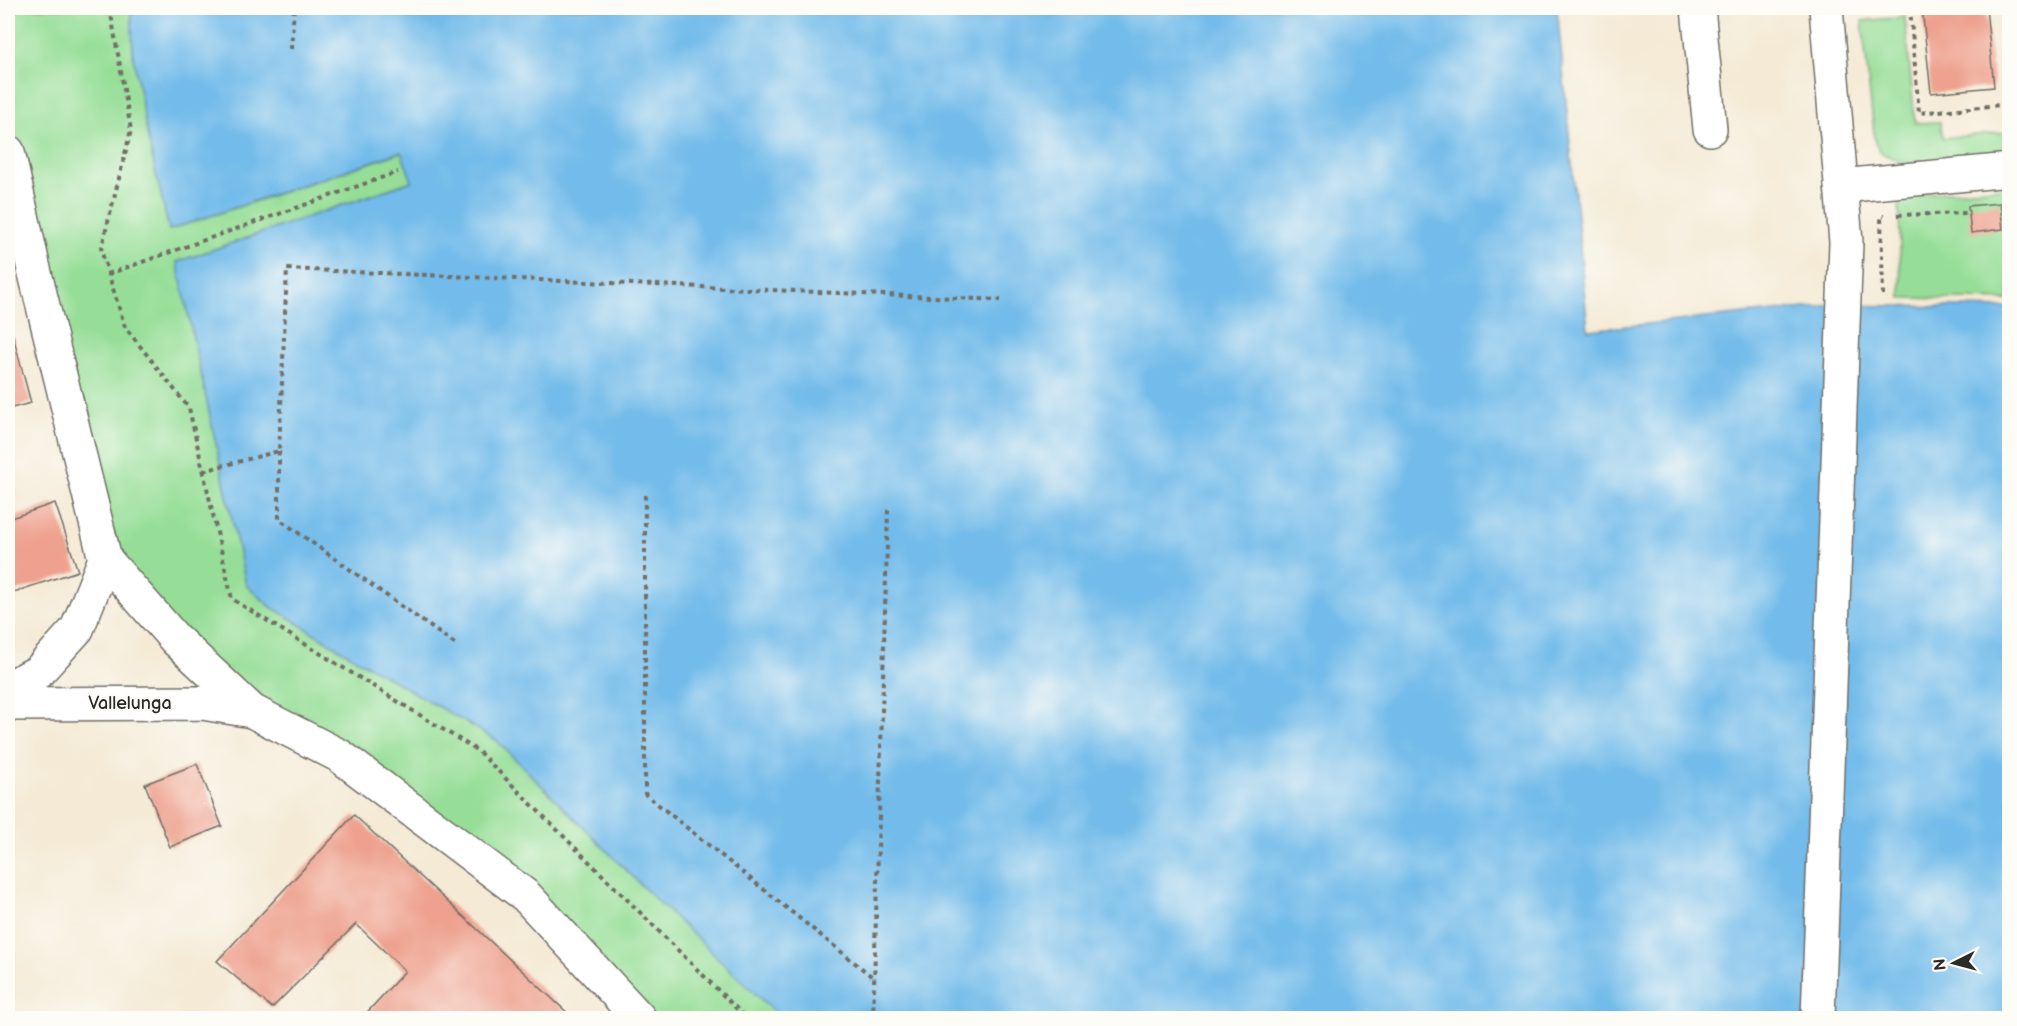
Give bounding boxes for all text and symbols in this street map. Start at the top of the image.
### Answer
street label: Vallelunga [88,693,172,714]
north arrow [1924,933,1984,993]
text: N [1930,957,1951,971]

